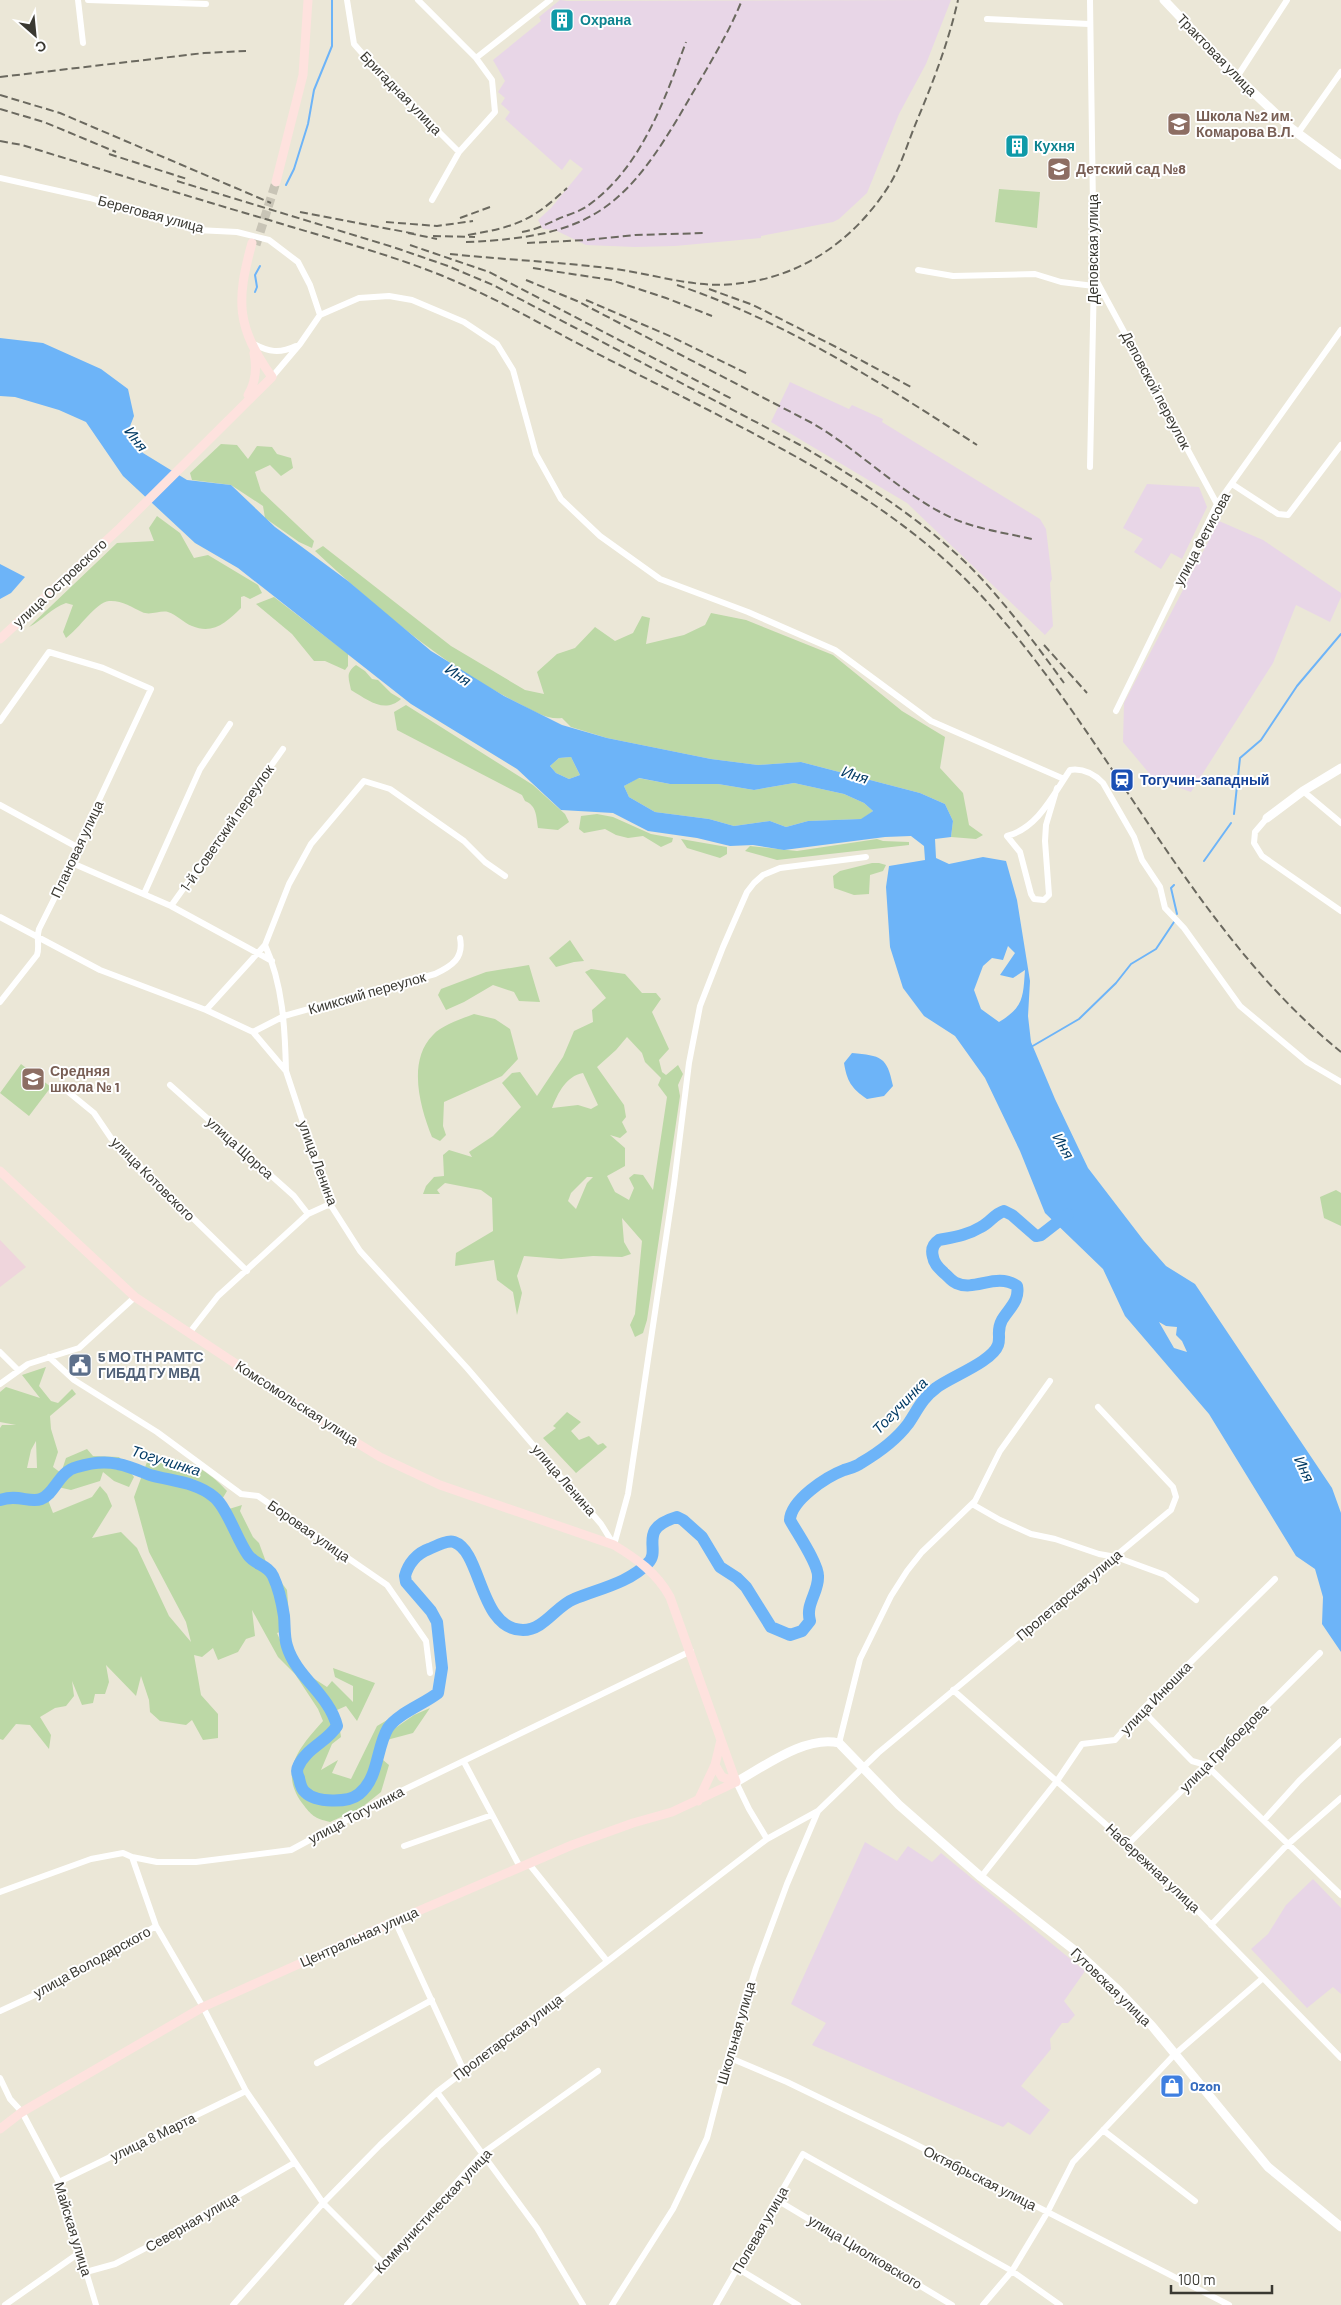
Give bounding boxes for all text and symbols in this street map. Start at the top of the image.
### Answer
building icon: Охрана [549,7,575,33]
north arrow [10,10,60,60]
street label: Трактовая улица [1174,10,1261,99]
place label: Охрана [580,11,631,28]
text: С [33,37,49,57]
street label: Бригадная улица [357,47,446,138]
place label: Школа №2 им. Комарова В.Л. [1196,107,1294,140]
school or university icon: Школа №2 им. Комарова В.Л. [1166,111,1192,137]
building icon: Кухня [1004,133,1030,159]
place label: Кухня [1034,137,1075,154]
school or university icon: Детский сад №8 [1046,156,1072,182]
place label: Детский сад №8 [1076,160,1186,177]
street label: Береговая улица [96,191,206,236]
street label: Деповская улица [1084,194,1101,304]
street label: Деповской переулок [1118,328,1195,452]
water label: Иня [121,422,152,455]
street label: улица Фетисова [1170,489,1233,588]
street label: улица Островского [9,535,110,630]
water label: Иня [442,659,475,689]
street label: 1-й Советский переулок [176,760,277,894]
water label: Иня [840,761,871,787]
station icon: Тогучин-западный [1109,767,1135,793]
place label: Тогучин-западный [1140,771,1269,788]
street label: Плановая улица [47,797,107,900]
street label: Киикский переулок [306,967,428,1017]
place label: Средняя школа № 1 [50,1062,120,1095]
school or university icon: Средняя школа № 1 [20,1066,46,1092]
street label: улица Щорса [203,1113,278,1182]
street label: улица Ленина [295,1118,342,1208]
water label: Иня [1049,1129,1078,1162]
street label: улица Котовского [108,1133,199,1224]
place label: 5 МО ТН РАМТС ГИБДД ГУ МВД [98,1348,204,1381]
public building icon: 5 МО ТН РАМТС ГИБДД ГУ МВД [67,1352,93,1378]
street label: Комсомольская улица [233,1356,362,1449]
water label: Тогучинка [868,1373,931,1437]
street label: улица Ленина [529,1440,600,1519]
water label: Тогучинка [129,1441,203,1479]
water label: Иня [1291,1453,1319,1485]
street label: Боровая улица [265,1496,354,1565]
street label: Пролетарская улица [1012,1545,1125,1644]
street label: улица Инюшка [1117,1657,1195,1738]
street label: улица Грибоедова [1176,1700,1272,1795]
street label: улица Тогучинка [305,1782,407,1847]
street label: Набережная улица [1103,1820,1204,1916]
street label: Центральная улица [297,1903,421,1970]
street label: улица Володарского [30,1922,153,2001]
street label: Гутовская улица [1068,1944,1155,2029]
street label: Школьная улица [713,1979,758,2086]
street label: Пролетарская улица [450,1990,566,2083]
shop icon: Ozon [1159,2073,1185,2099]
place label: Ozon [1190,2077,1221,2094]
street label: улица 8 Марта [107,2109,198,2164]
street label: Октябрьская улица [921,2142,1040,2213]
street label: Коммунистическая улица [370,2145,495,2277]
street label: Майская улица [51,2180,96,2278]
street label: Полевая улица [728,2183,791,2276]
street label: Северная улица [142,2188,242,2255]
street label: улица Циолковского [805,2211,926,2292]
scale bar [1171,2262,1272,2294]
text: 100 m [1178,2270,1216,2288]

